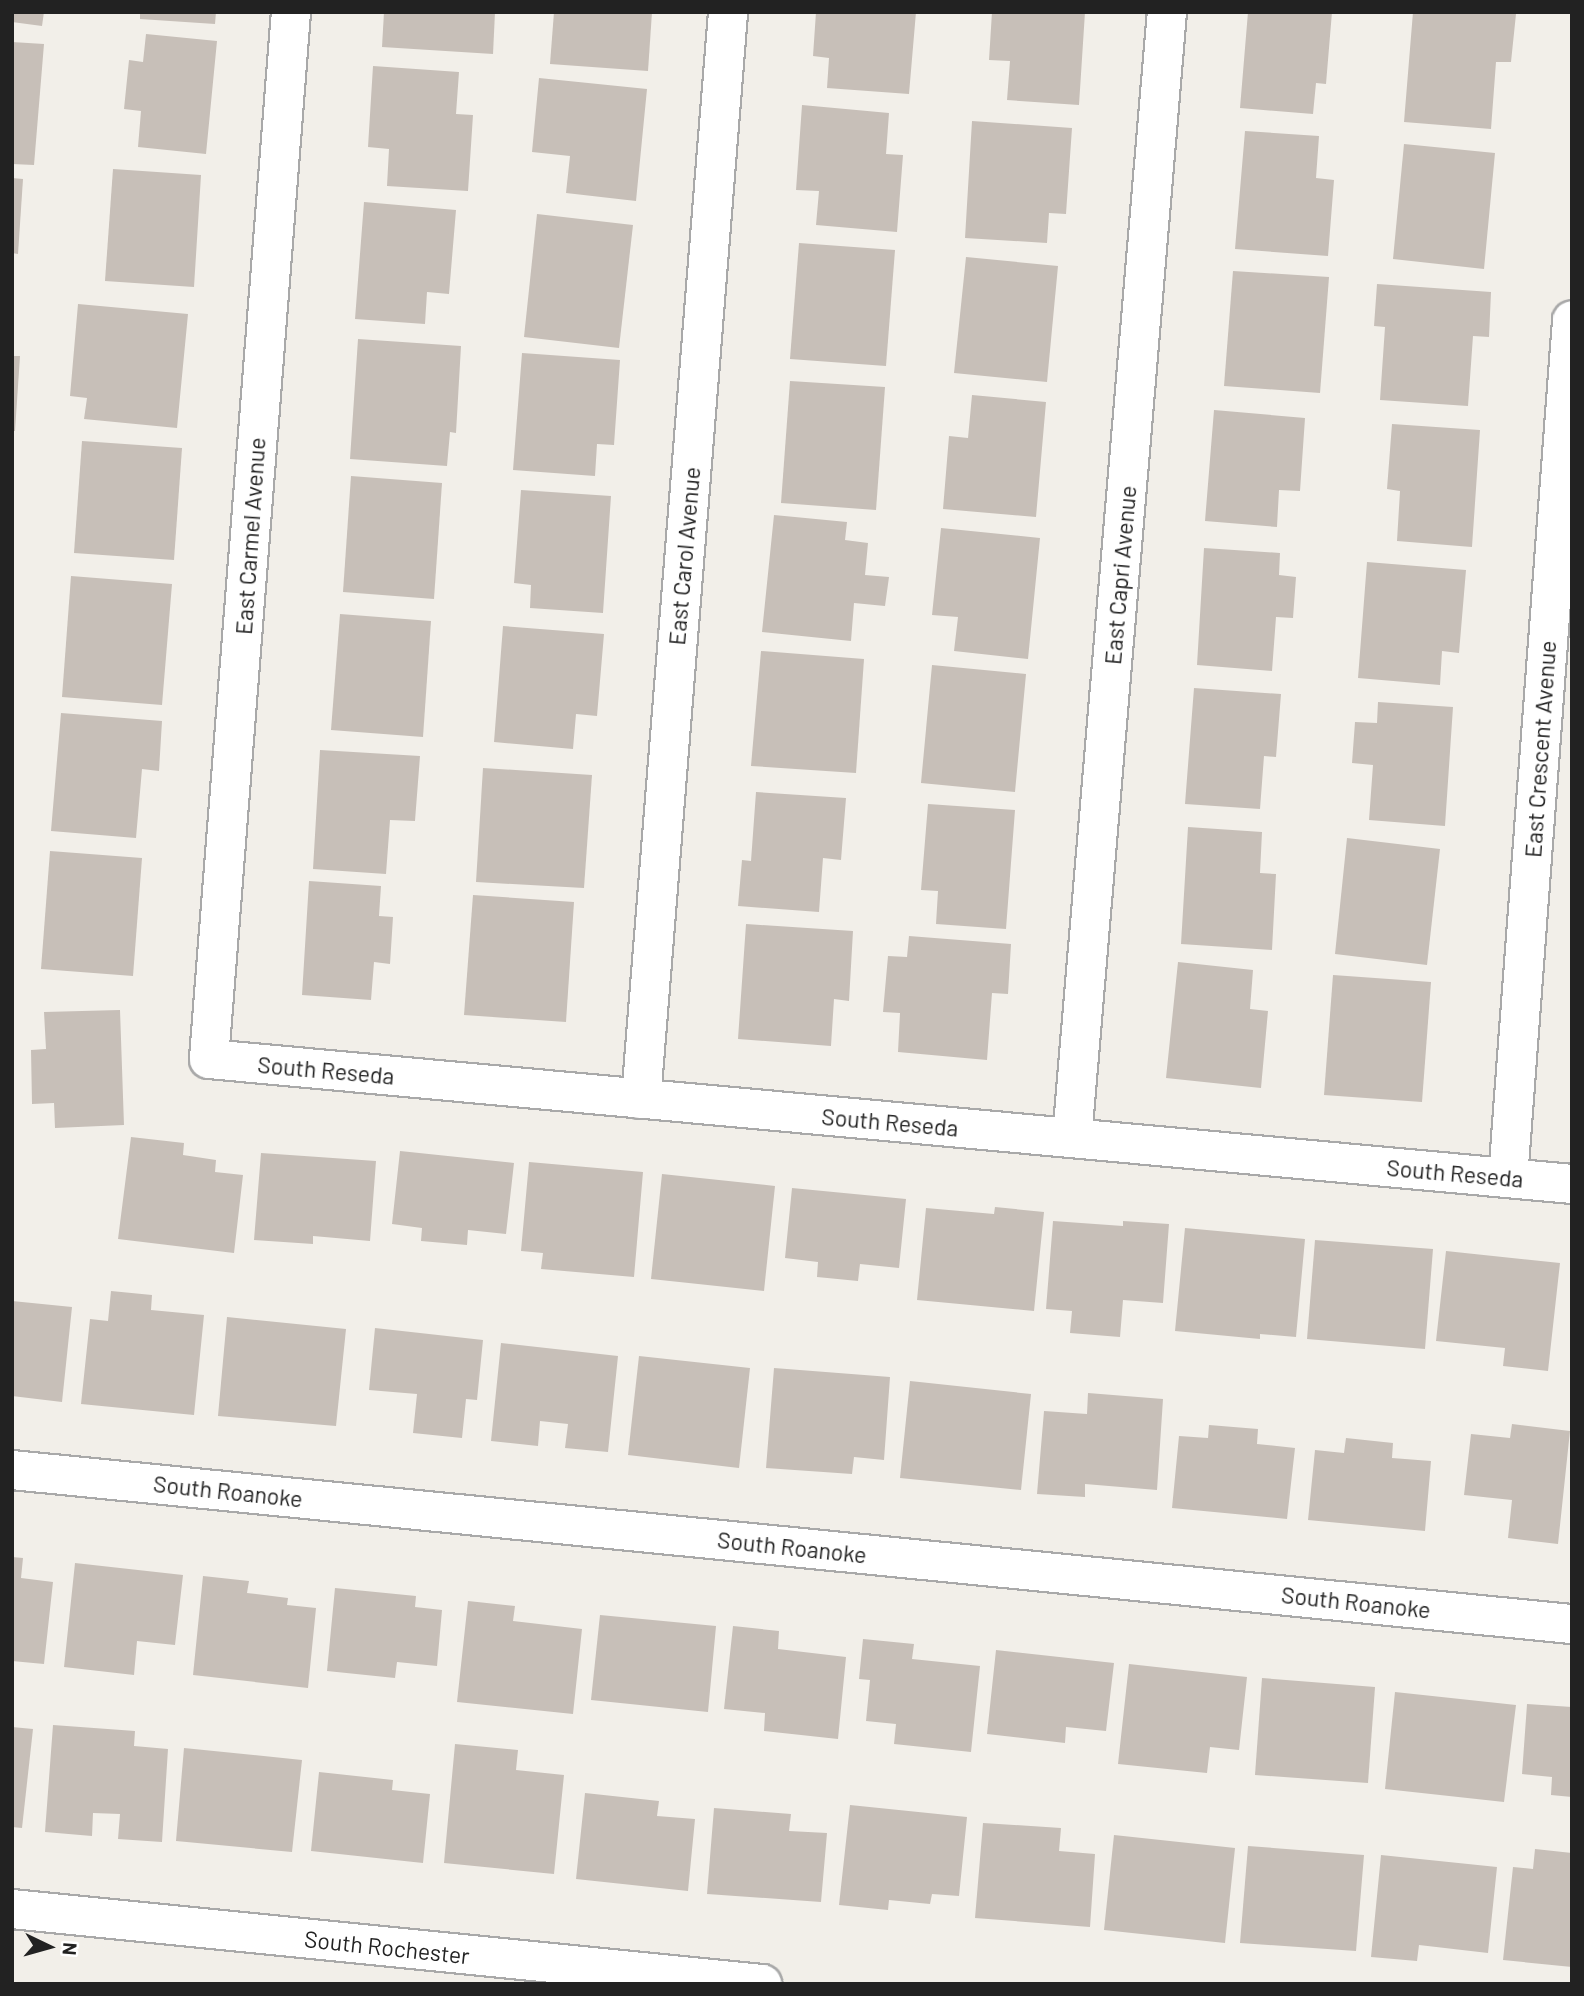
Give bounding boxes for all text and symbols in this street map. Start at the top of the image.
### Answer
street label: East Carmel Avenue [229,436,271,636]
street label: East Carol Avenue [662,466,706,646]
street label: East Capri Avenue [1098,484,1142,666]
street label: East Crescent Avenue [1519,639,1561,859]
street label: South Reseda [256,1050,396,1090]
street label: South Reseda [820,1102,960,1142]
street label: South Reseda [1385,1153,1525,1193]
street label: South Roanoke [152,1469,304,1513]
street label: South Roanoke [716,1525,868,1569]
street label: South Roanoke [1280,1580,1432,1624]
north arrow [14,1912,84,1982]
street label: South Rochester [303,1925,471,1969]
text: N [58,1942,82,1956]

